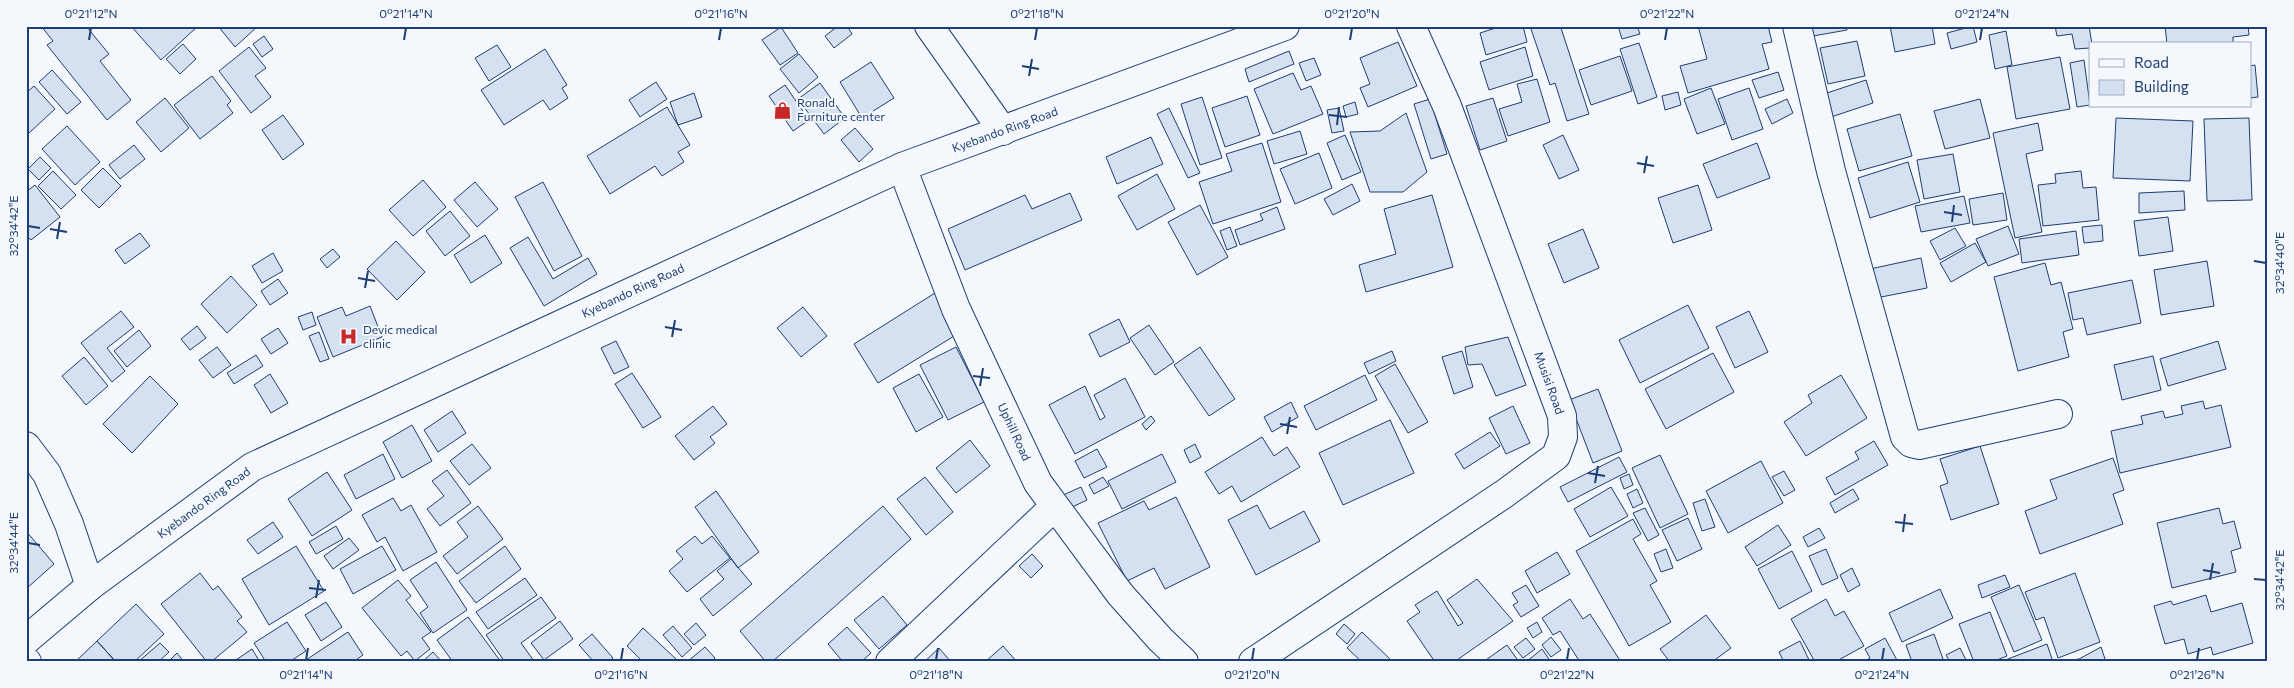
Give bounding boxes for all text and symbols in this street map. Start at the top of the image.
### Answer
text: 0°21'12"N [65,6,117,20]
text: 0°21'14"N [379,6,433,20]
text: 0°21'16"N [694,6,748,20]
text: 0°21'18"N [1010,6,1064,20]
text: 0°21'20"N [1324,6,1380,20]
text: 0°21'22"N [1640,6,1694,20]
text: 0°21'24"N [1955,6,2009,20]
legend [2089,42,2252,108]
text: Road [2134,53,2169,71]
text: Building [2134,77,2189,95]
place label: Ronald Furniture center [797,95,885,123]
shop icon: Ronald Furniture center [773,100,793,120]
street label: Kyebando Ring Road [950,103,1059,155]
text: 32°34'42"E [6,196,20,256]
text: 32°34'40"E [2272,232,2286,294]
street label: Kyebando Ring Road [579,260,686,320]
place label: Devic medical clinic [363,322,438,350]
hospital icon: Devic medical clinic [339,327,359,347]
street label: Musisi Road [1532,349,1568,416]
street label: Uphill Road [995,400,1034,463]
street label: Kyebando Ring Road [154,464,253,541]
text: 32°34'44"E [6,512,20,574]
text: 32°34'42"E [2272,550,2286,610]
text: 0°21'14"N [279,667,333,681]
text: 0°21'16"N [594,667,648,681]
text: 0°21'18"N [909,667,963,681]
text: 0°21'20"N [1224,667,1280,681]
text: 0°21'22"N [1540,667,1594,681]
text: 0°21'24"N [1855,667,1909,681]
text: 0°21'26"N [2169,667,2225,681]

